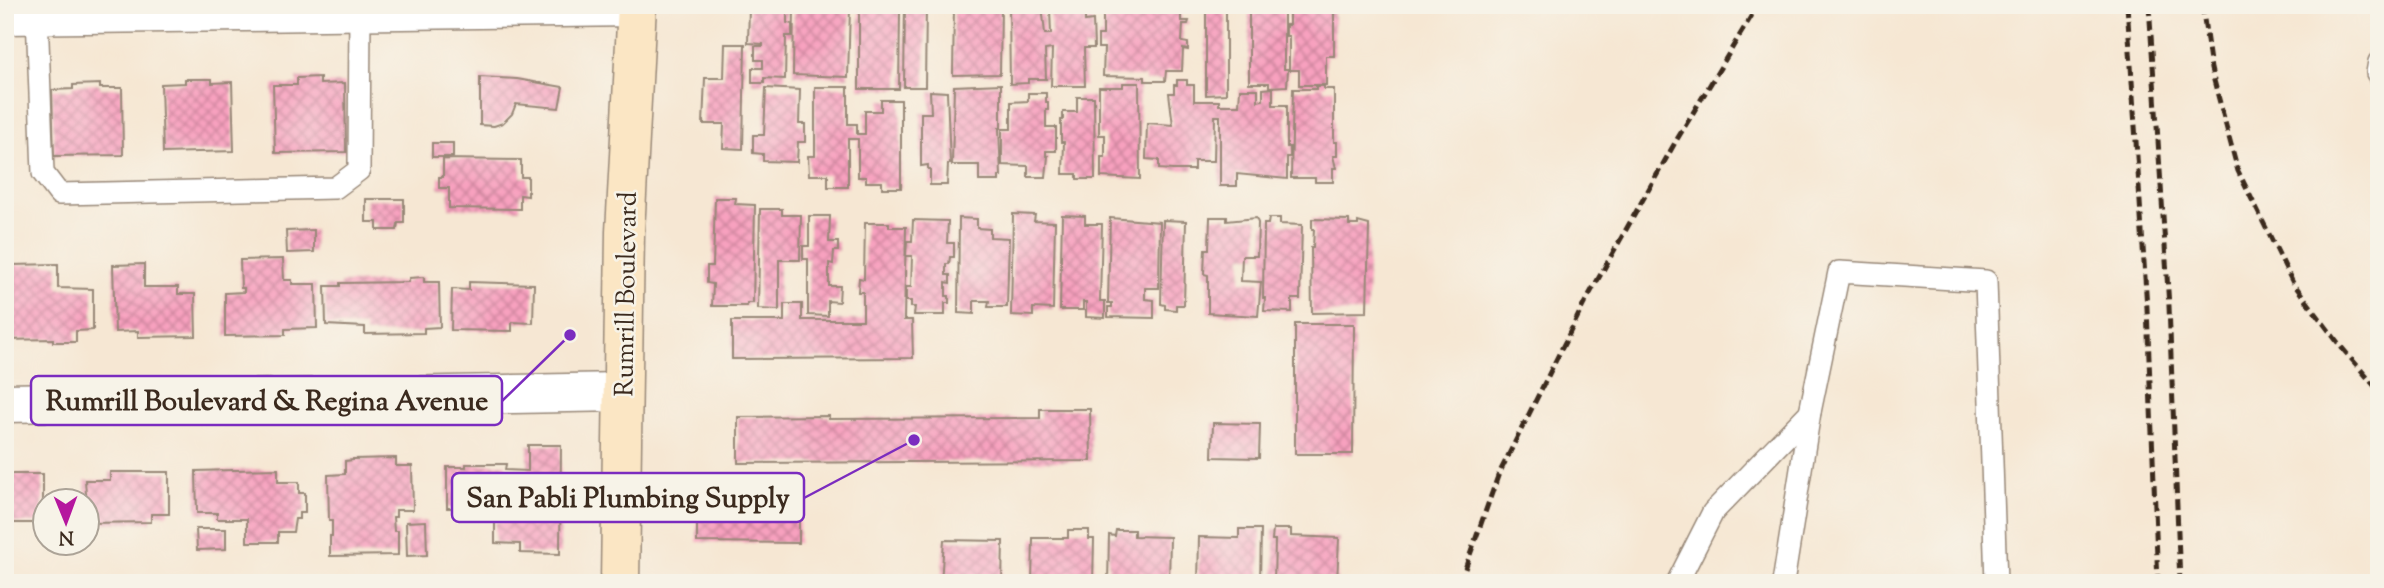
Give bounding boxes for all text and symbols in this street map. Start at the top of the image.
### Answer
street label: Rumrill Boulevard [607,191,648,397]
callout: Rumrill Boulevard & Regina Avenue [31,376,502,425]
text: Rumrill Boulevard & Regina Avenue [46,383,488,423]
callout: San Pabli Plumbing Supply [452,473,804,522]
text: San Pabli Plumbing Supply [466,480,790,520]
north arrow [32,486,102,556]
text: N [58,523,74,550]

